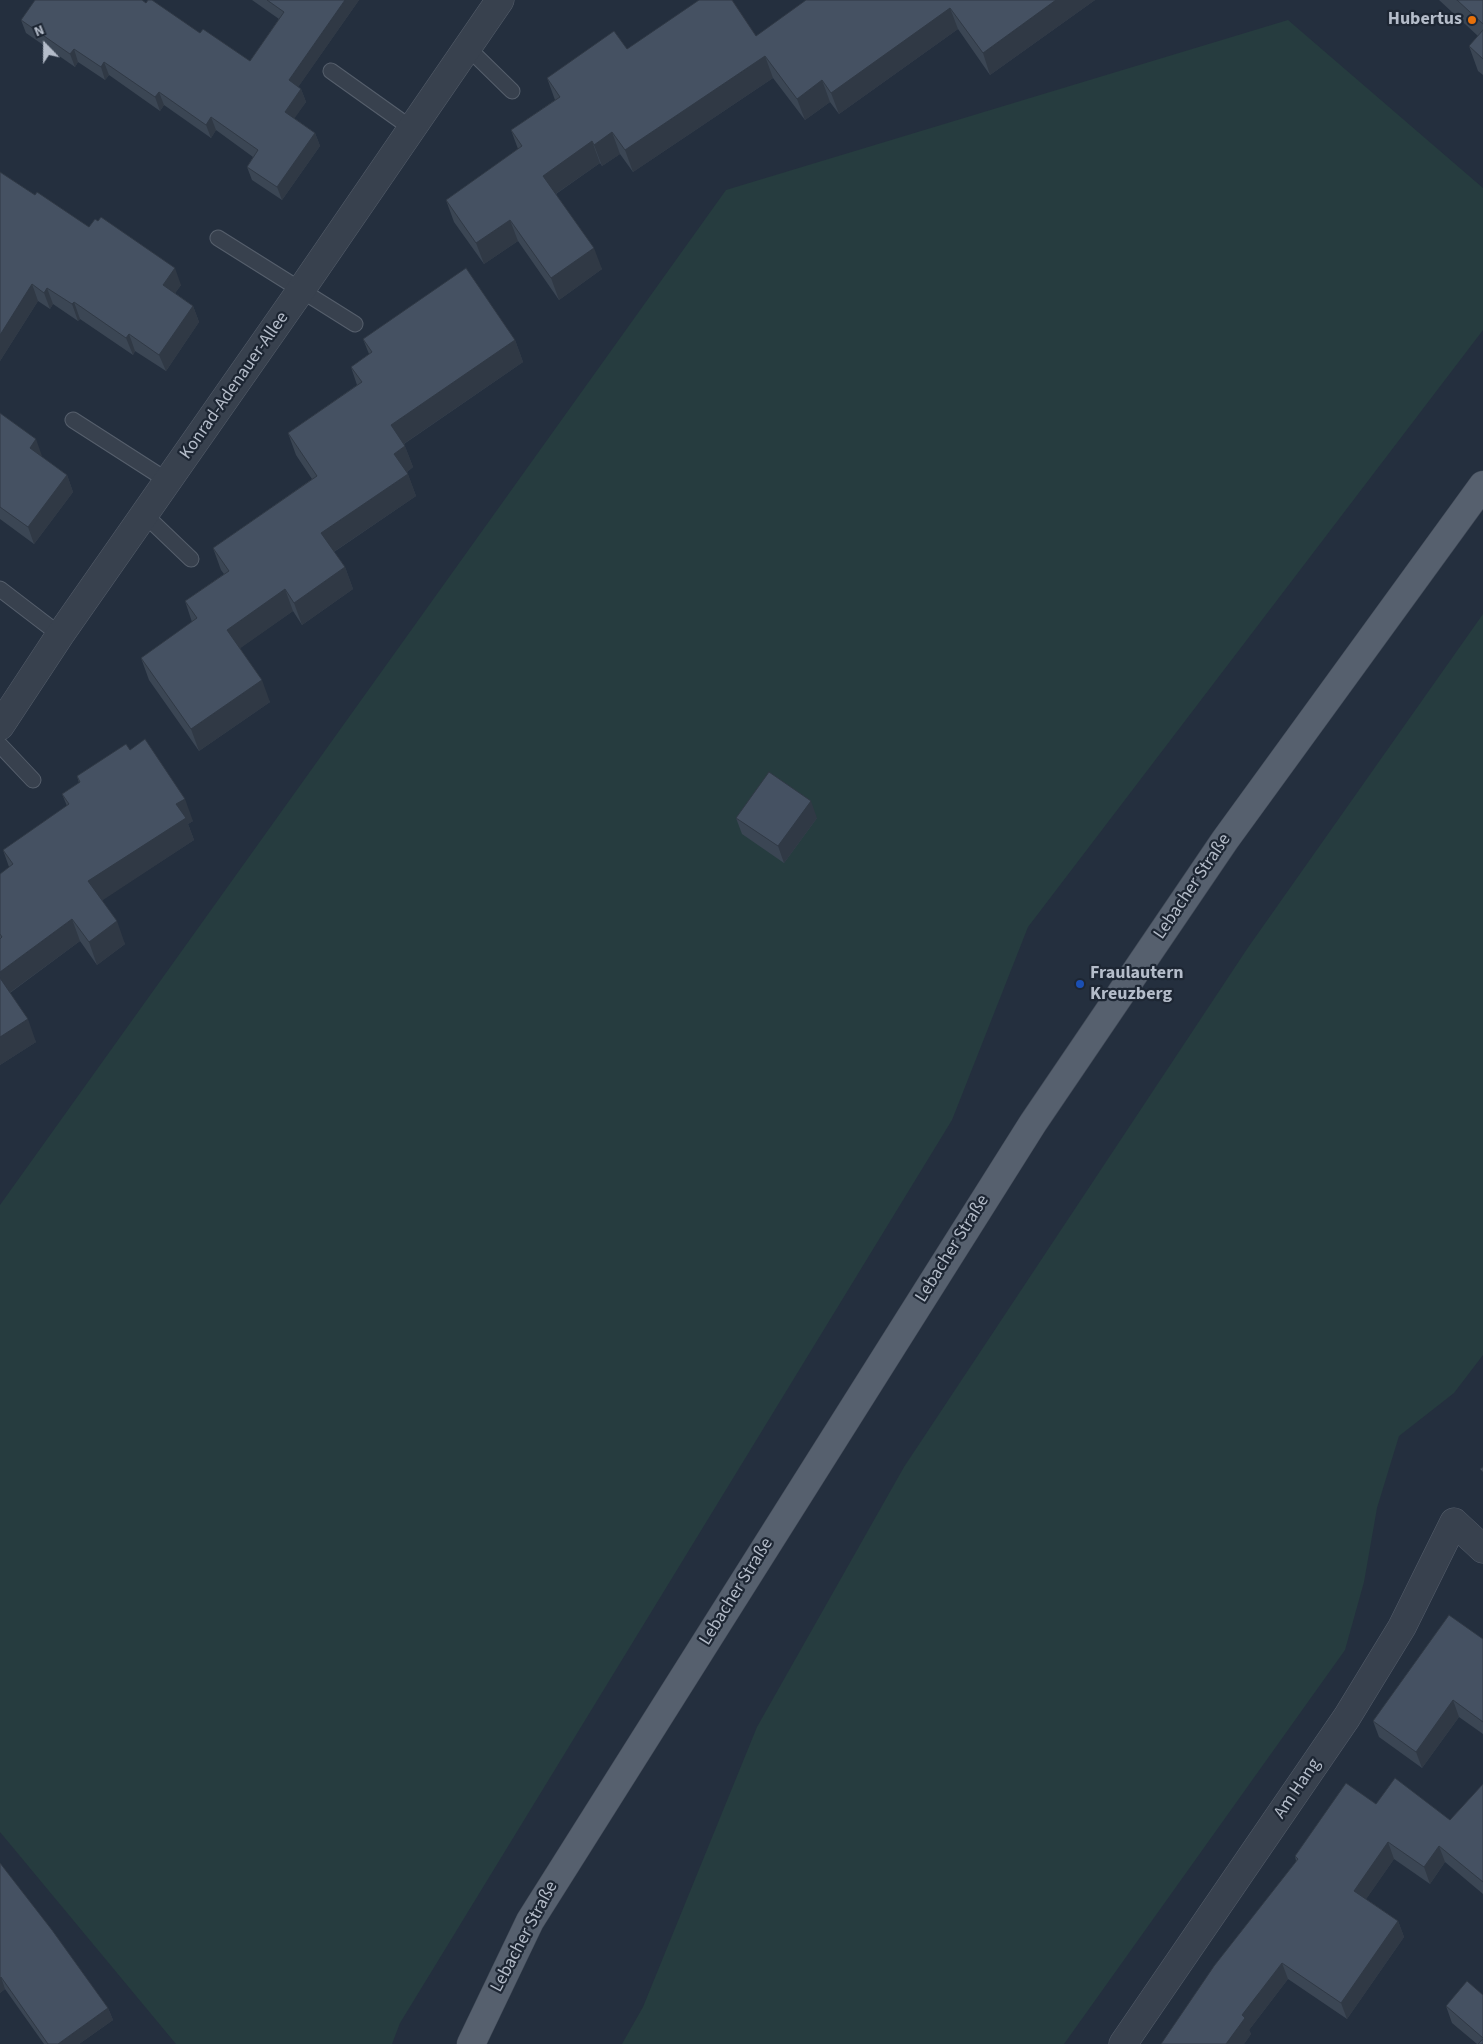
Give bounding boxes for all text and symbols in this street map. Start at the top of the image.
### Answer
place label: Hubertus [1388,9,1462,31]
marker: Hubertus [1466,14,1478,26]
north arrow [20,20,70,70]
text: N [31,20,47,42]
street label: Konrad-Adenauer-Allee [176,308,294,464]
street label: Lebacher Straße [1150,830,1236,944]
place label: Fraulautern Kreuzberg [1090,963,1184,1006]
marker: Fraulautern Kreuzberg [1074,978,1086,990]
street label: Lebacher Straße [911,1191,995,1307]
street label: Lebacher Straße [695,1534,779,1650]
street label: Am Hang [1270,1755,1326,1823]
street label: Lebacher Straße [487,1878,563,1996]

